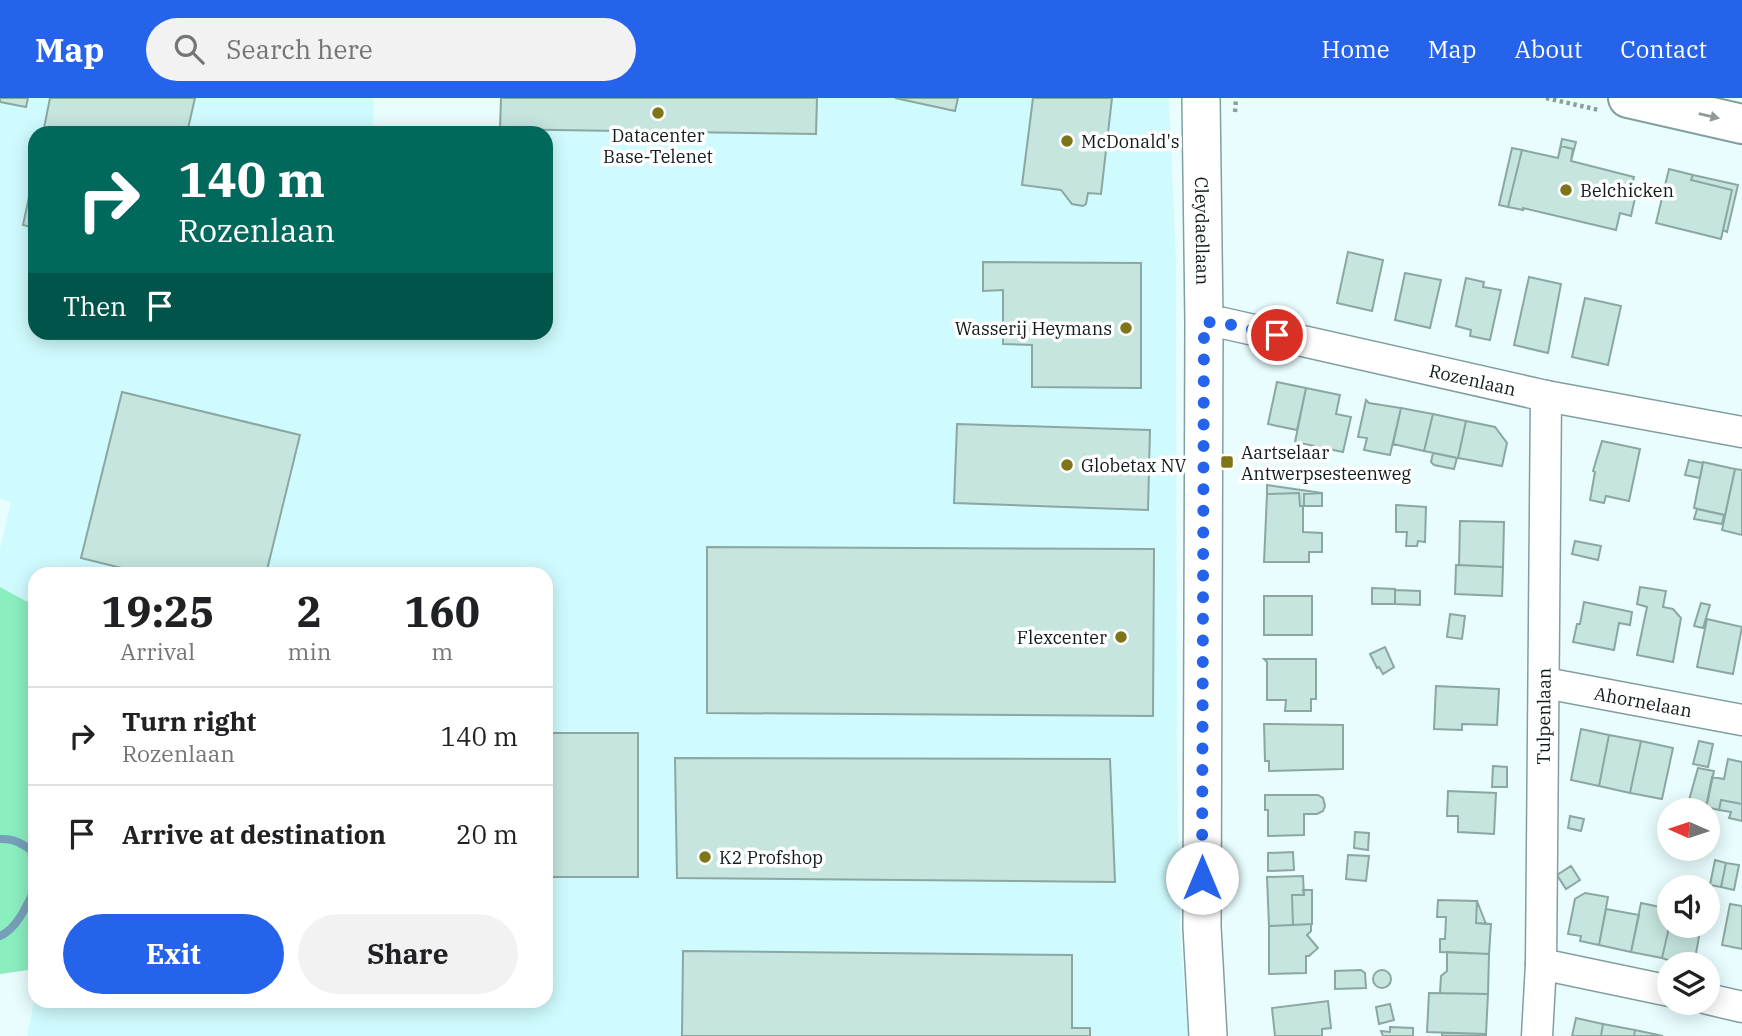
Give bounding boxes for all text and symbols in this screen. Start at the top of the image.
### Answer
search box [146,18,636,81]
text: Map [35,28,104,71]
icon: search [170,30,208,68]
text: Search here [226,32,373,66]
text: Home [1322,33,1390,65]
text: Map [1428,33,1476,65]
text: About [1514,33,1582,65]
text: Contact [1620,33,1707,65]
marker: Datacenter Base-Telenet [650,105,666,121]
one-way arrow [1698,111,1720,122]
place label: Datacenter Base-Telenet [603,124,713,168]
place label: McDonald's [1081,130,1180,153]
marker: McDonald's [1059,133,1075,149]
text: 140 m [178,147,325,210]
icon: right [63,154,154,245]
street label: Cleydaellaan [1191,177,1215,285]
place label: Belchicken [1580,179,1674,202]
marker: Belchicken [1558,182,1574,198]
text: Rozenlaan [178,209,335,251]
icon: arrive [141,287,179,325]
text: Then [63,289,127,323]
pin [1247,305,1307,365]
icon: arrive [1258,316,1296,354]
place label: Wasserij Heymans [955,317,1112,340]
marker: Wasserij Heymans [1118,320,1134,336]
street label: Rozenlaan [1427,358,1518,400]
place label: Aartselaar Antwerpsesteenweg [1241,441,1411,485]
place label: Globetax NV [1081,454,1187,477]
marker: Aartselaar Antwerpsesteenweg [1219,454,1235,470]
marker: Globetax NV [1059,457,1075,473]
text: 19:25 [101,584,215,639]
text: 2 [297,584,322,639]
text: 160 [404,584,480,639]
place label: Flexcenter [1017,626,1107,649]
marker: Flexcenter [1113,629,1129,645]
text: Arrival [120,636,195,666]
text: min [288,636,331,666]
text: m [431,636,453,666]
street label: Tulpenlaan [1531,668,1555,765]
street label: Ahornelaan [1592,681,1694,722]
text: Turn right [122,704,256,738]
icon: right [63,717,101,755]
text: 140 m [440,719,518,753]
text: Rozenlaan [122,738,235,768]
north arrow [1657,798,1720,861]
map controls [1657,798,1720,1015]
icon: arrive [63,815,101,853]
text: Arrive at destination [122,817,386,851]
text: 20 m [456,817,518,851]
position arrow [1165,841,1239,915]
place label: K2 Profshop [719,846,823,869]
marker: K2 Profshop [697,849,713,865]
button: sound [1657,875,1720,938]
button: Exit [63,914,284,994]
button: Share [298,914,518,994]
button: layers [1657,952,1720,1015]

